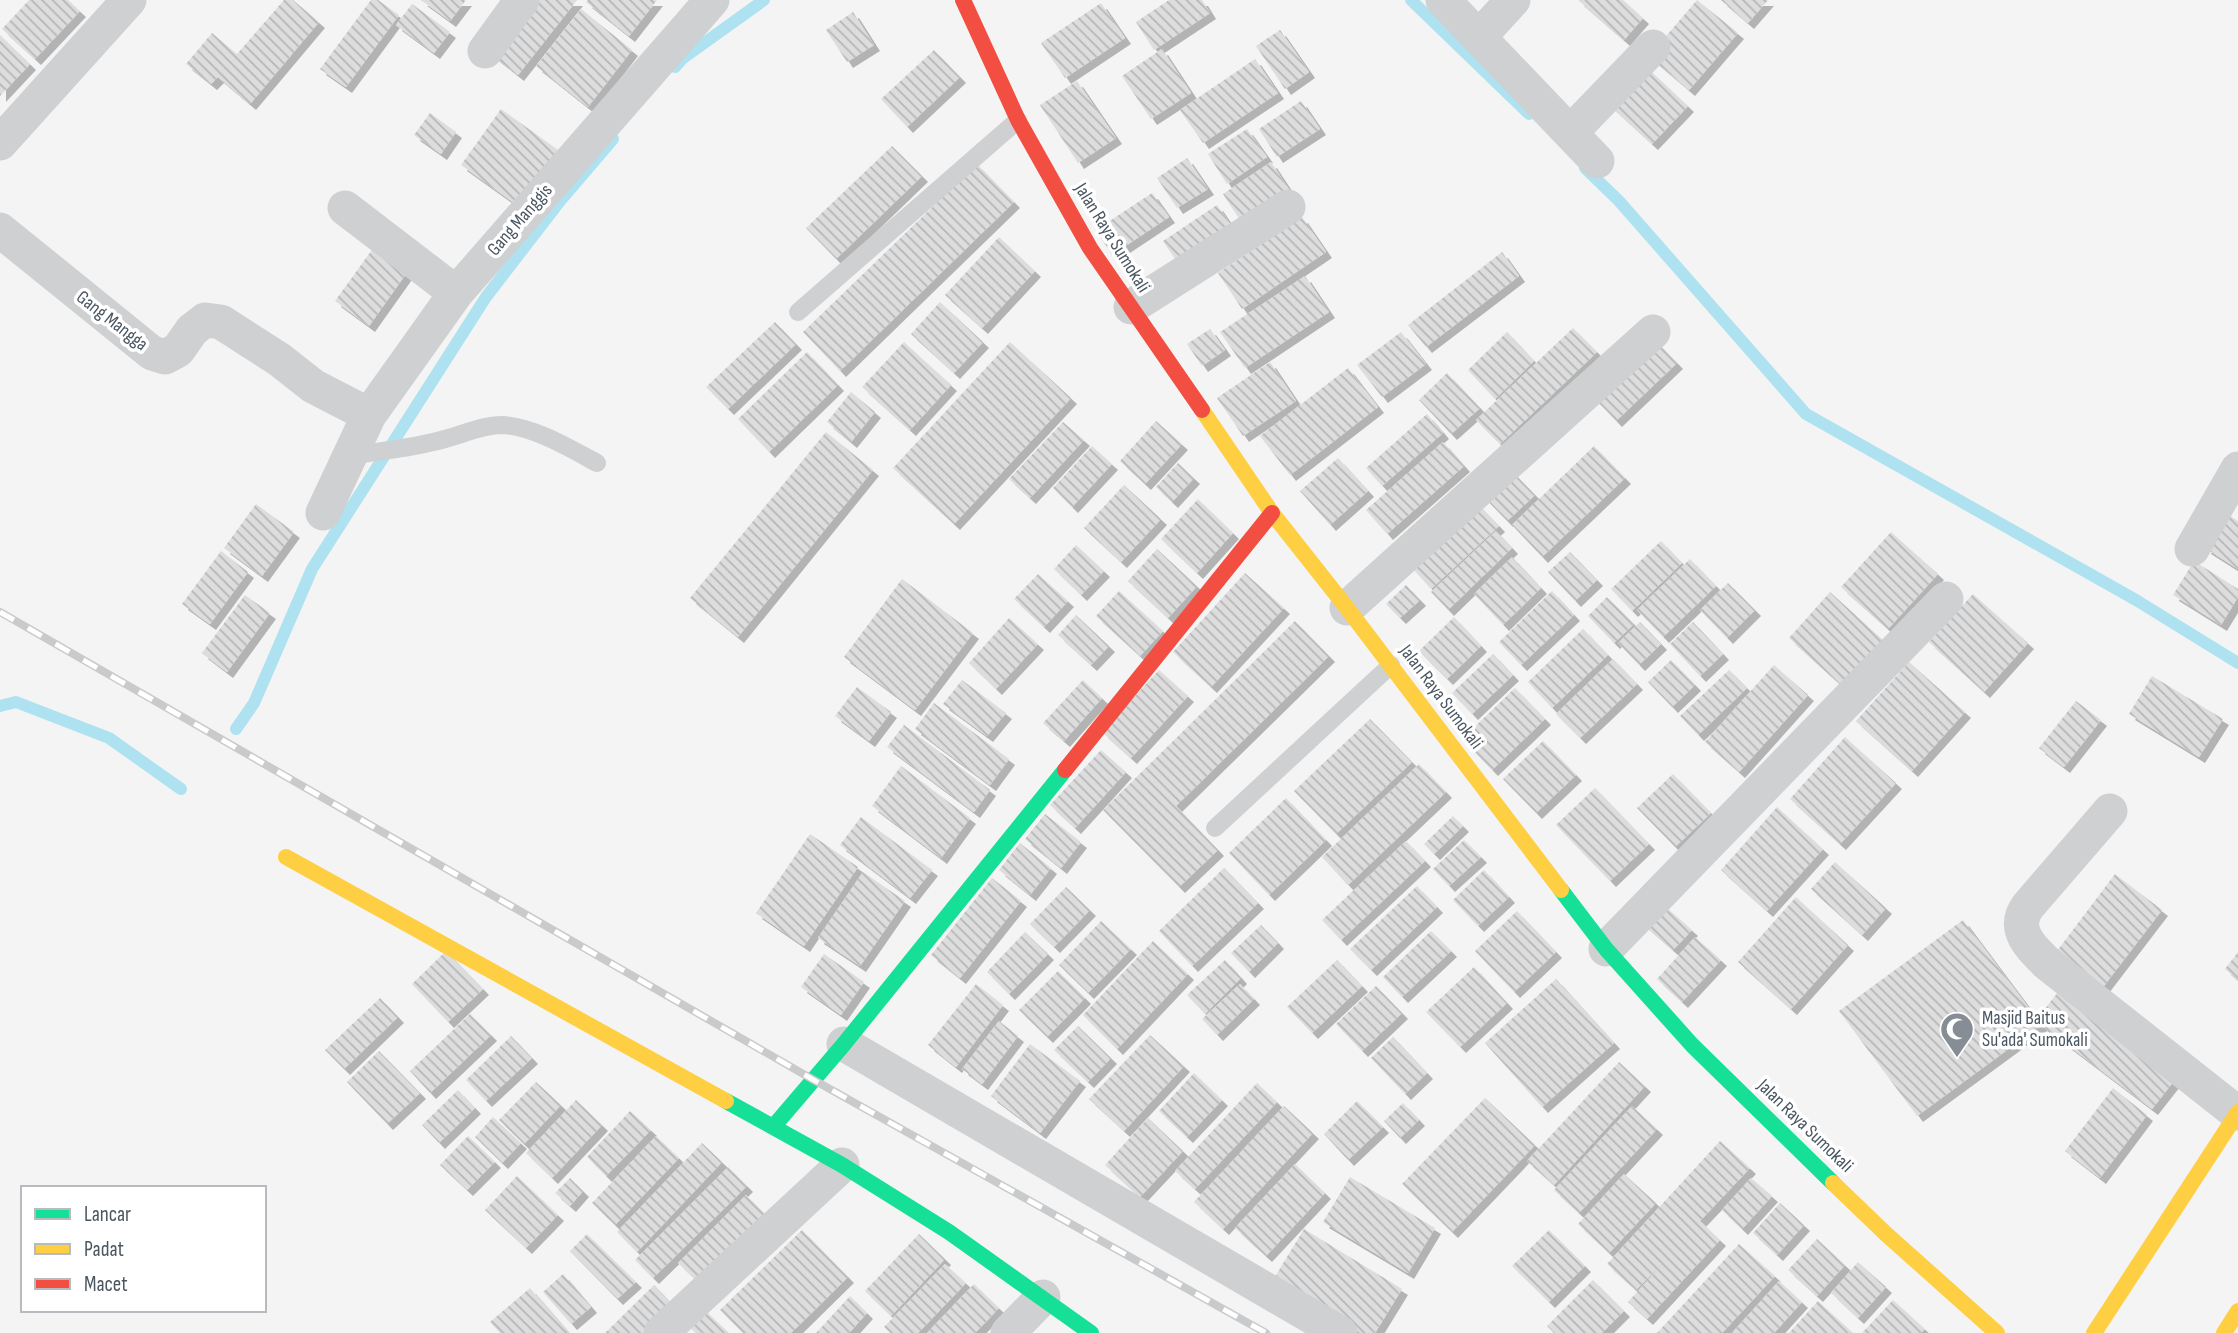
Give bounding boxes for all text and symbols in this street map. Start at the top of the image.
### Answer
street label: Jalan Raya Sumokali [1069,178,1155,297]
street label: Gang Manggis [483,179,558,261]
street label: Gang Mangga [72,286,152,356]
street label: Jalan Raya Sumokali [1394,640,1488,754]
place label: Masjid Baitus Su'ada' Sumokali [1982,1007,2088,1052]
mosque icon: Masjid Baitus Su'ada' Sumokali [1938,1010,1976,1059]
street label: Jalan Raya Sumokali [1752,1074,1858,1178]
legend [21,1186,266,1312]
text: Lancar [84,1202,131,1227]
text: Padat [84,1237,124,1262]
text: Macet [84,1272,128,1297]

